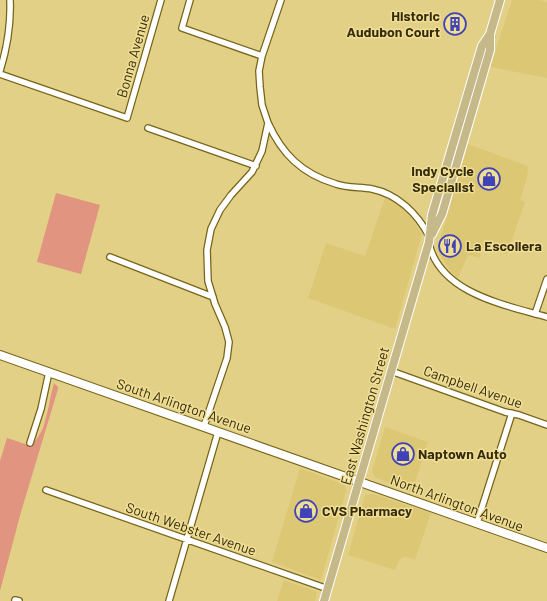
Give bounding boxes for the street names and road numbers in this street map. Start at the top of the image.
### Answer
street label: Bonna Avenue [113,12,153,100]
street label: East Washington Street [337,345,392,487]
street label: Campbell Avenue [421,362,525,411]
street label: South Arlington Avenue [114,374,254,437]
street label: North Arlington Avenue [388,470,526,535]
street label: South Webster Avenue [124,498,259,559]

